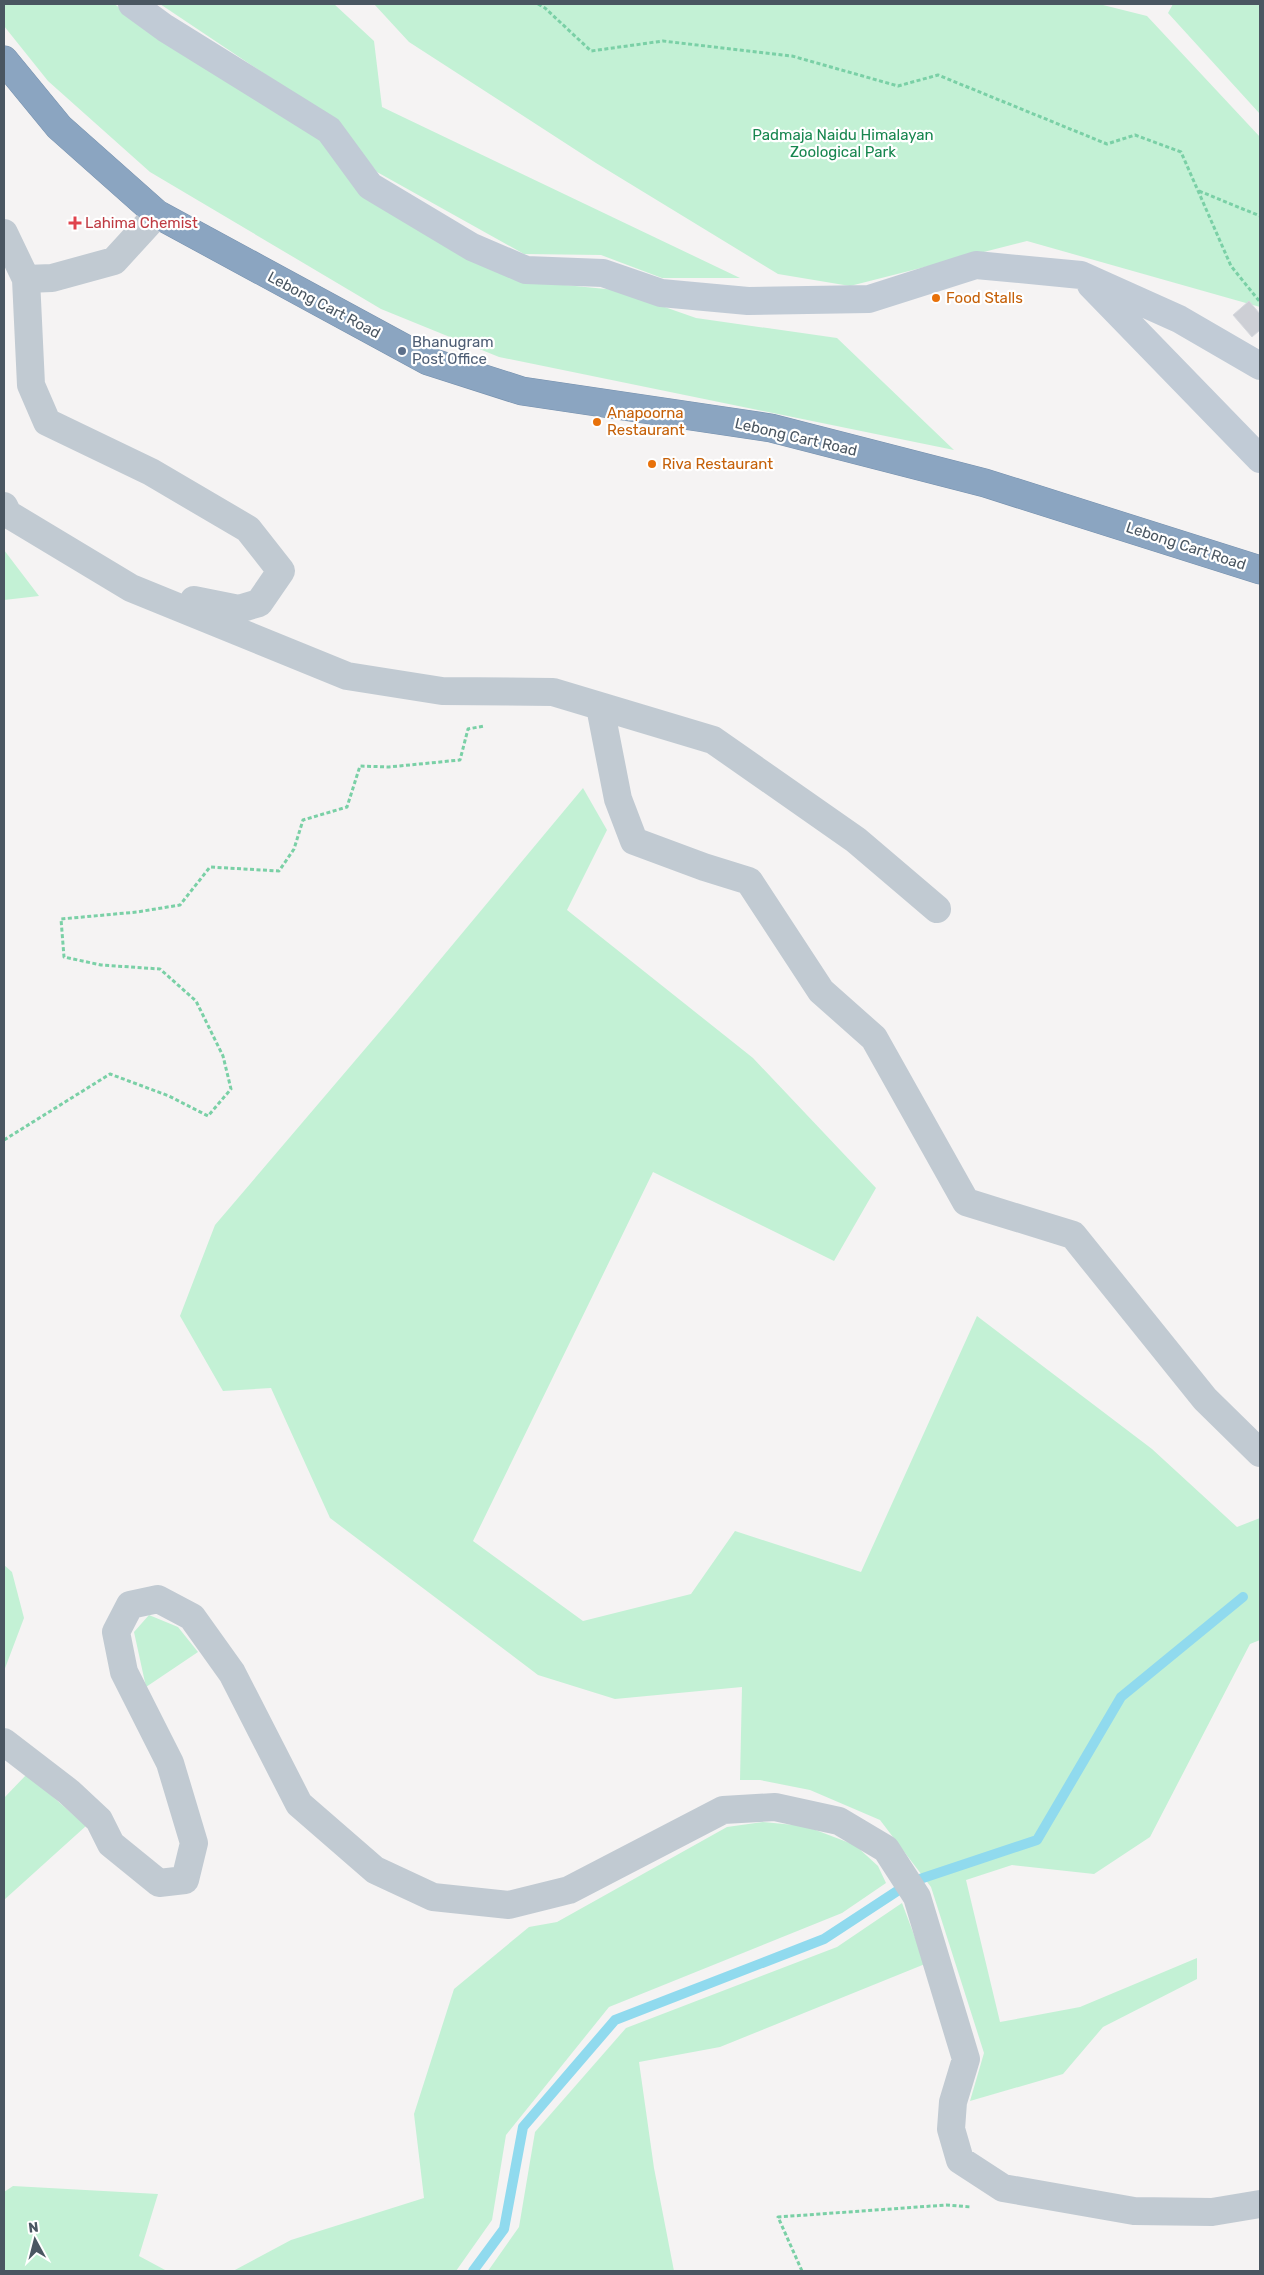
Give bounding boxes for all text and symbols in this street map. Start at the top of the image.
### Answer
park label: Padmaja Naidu Himalayan Zoological Park [752,126,934,161]
place label: Lahima Chemist [85,214,198,232]
marker: Lahima Chemist [69,217,81,229]
street label: Lebong Cart Road [265,268,383,342]
place label: Food Stalls [946,289,1023,307]
marker: Food Stalls [930,292,942,304]
place label: Bhanugram Post Office [412,333,494,368]
marker: Bhanugram Post Office [396,345,408,357]
place label: Anapoorna Restaurant [607,404,685,439]
street label: Lebong Cart Road [733,414,859,460]
marker: Anapoorna Restaurant [591,416,603,428]
place label: Riva Restaurant [662,455,773,473]
marker: Riva Restaurant [646,458,658,470]
street label: Lebong Cart Road [1124,518,1248,574]
north arrow [10,2215,60,2265]
text: N [27,2219,40,2237]

